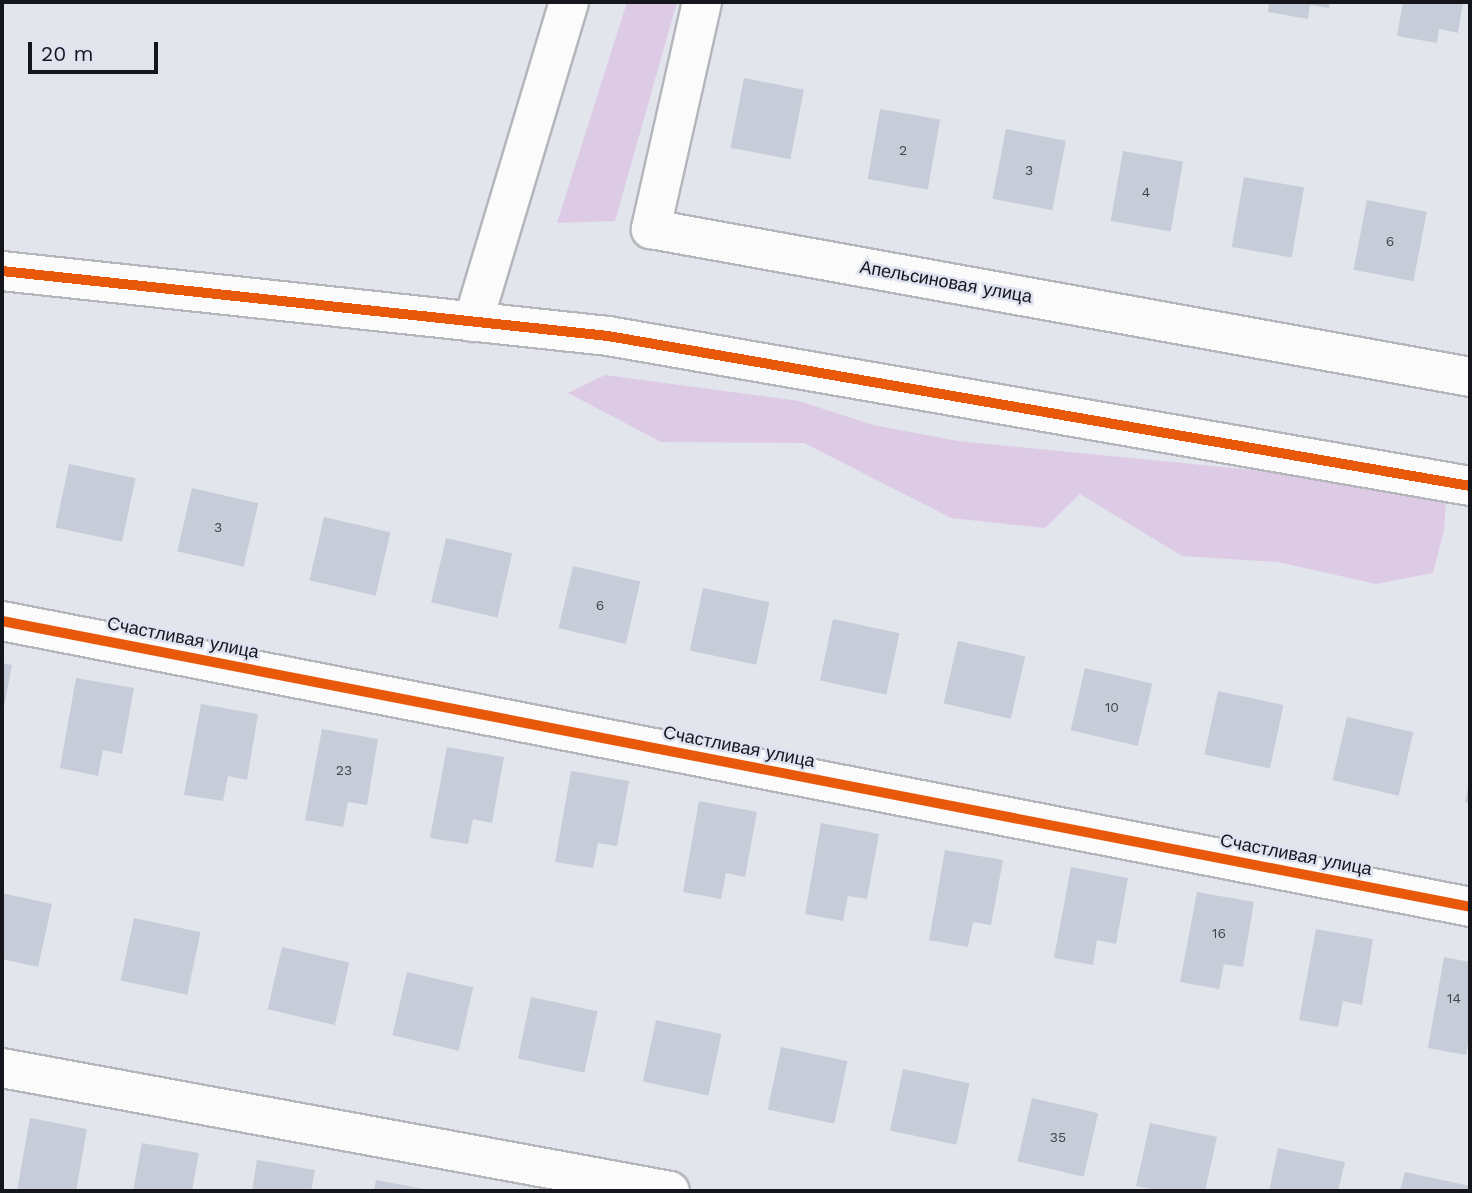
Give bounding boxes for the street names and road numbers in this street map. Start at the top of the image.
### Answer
street label: Апельсиновая улица [858,256,1034,308]
street label: Счастливая улица [105,613,261,663]
street label: Счастливая улица [661,722,817,772]
street label: Счастливая улица [1218,830,1374,880]

